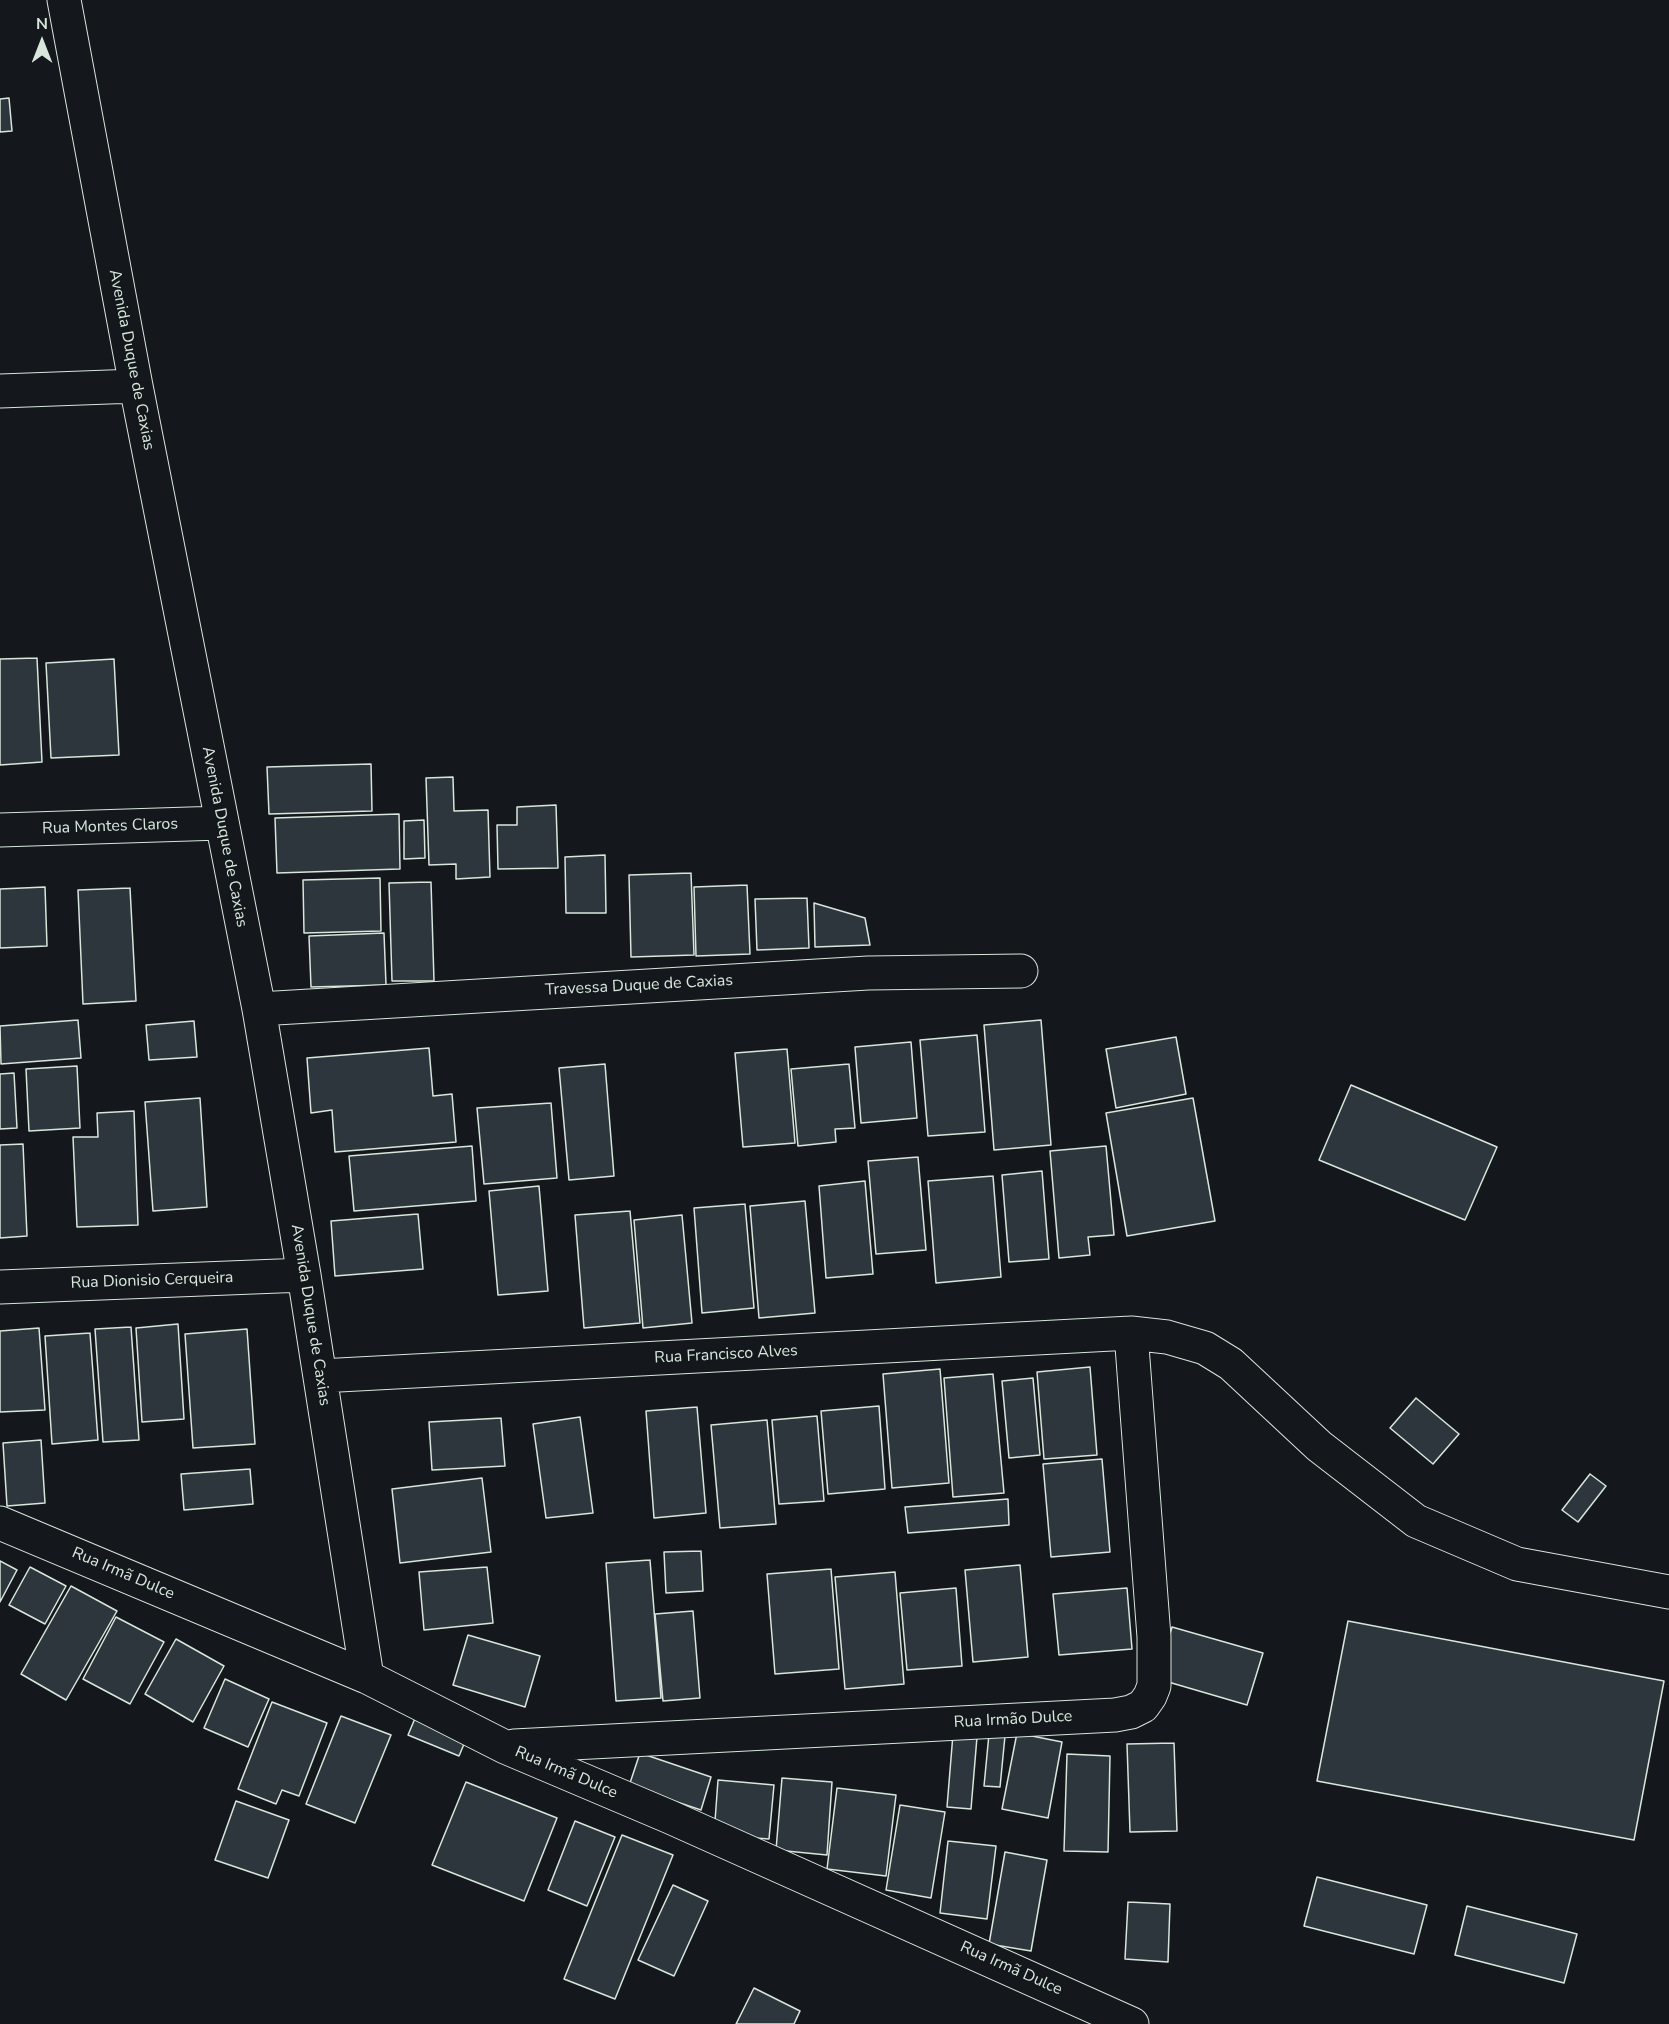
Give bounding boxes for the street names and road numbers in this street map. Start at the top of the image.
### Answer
street label: Avenida Duque de Caxias [104,268,158,452]
street label: Avenida Duque de Caxias [197,745,251,929]
street label: Rua Montes Claros [42,815,178,839]
street label: Travessa Duque de Caxias [545,971,733,1001]
street label: Avenida Duque de Caxias [286,1223,334,1407]
street label: Rua Dionisio Cerqueira [70,1269,234,1293]
street label: Rua Francisco Alves [654,1342,798,1368]
street label: Rua Irmã Dulce [69,1544,177,1604]
street label: Rua Irmão Dulce [953,1707,1073,1733]
street label: Rua Irmã Dulce [512,1743,620,1803]
street label: Rua Irmã Dulce [957,1938,1065,2000]

